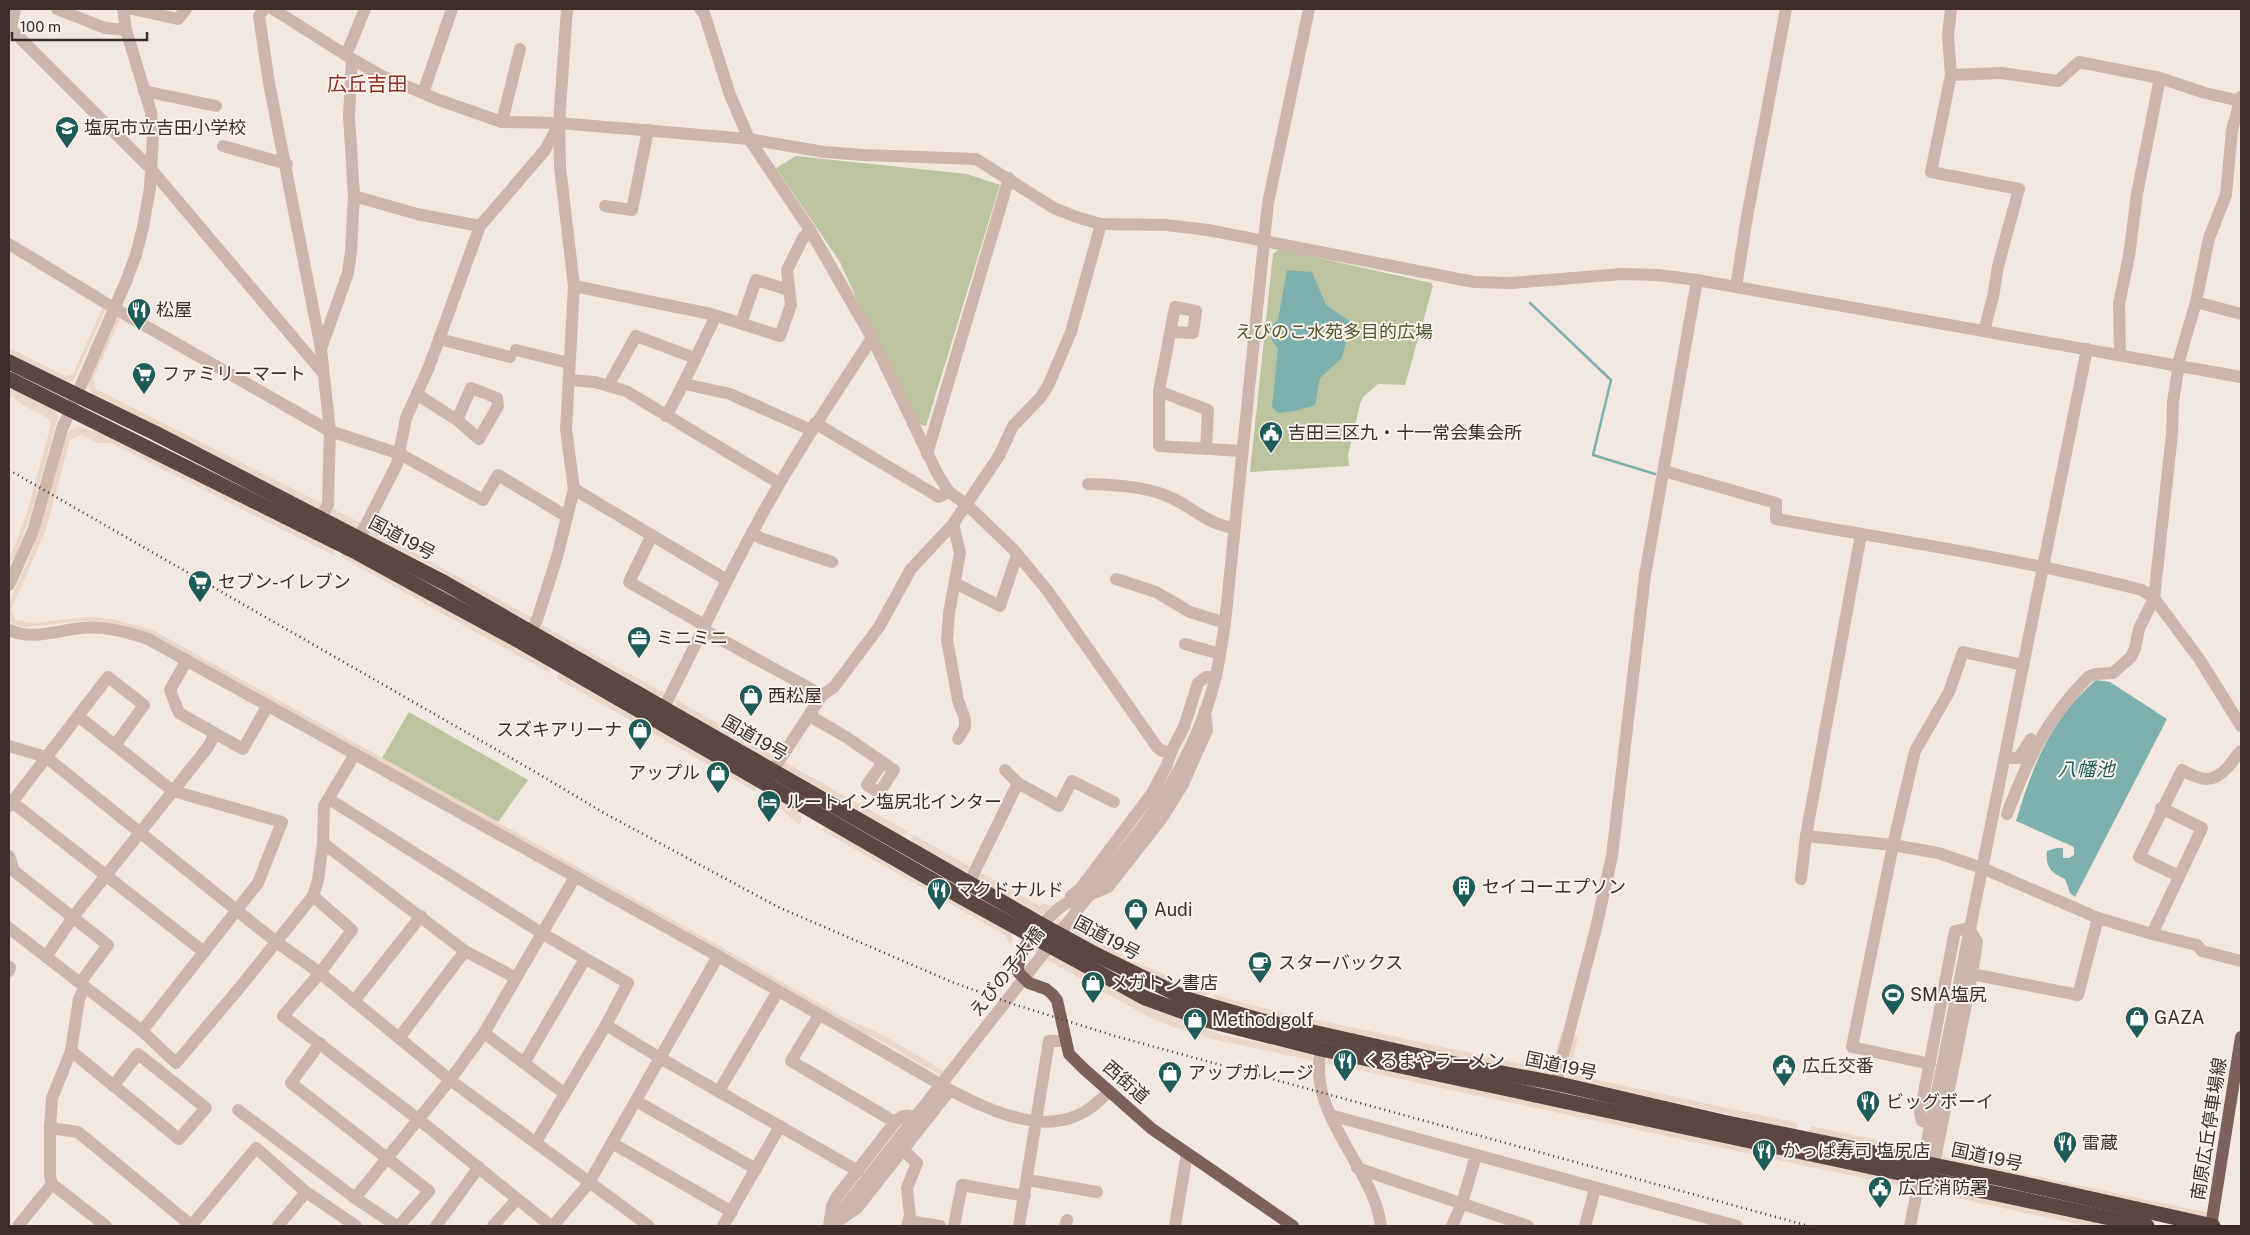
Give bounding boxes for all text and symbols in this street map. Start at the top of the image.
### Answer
scale bar [12,10,148,42]
text: 100 m [20,18,61,35]
district label: 広丘吉田 [327,72,407,96]
school or university icon: 塩尻市立吉田小学校 [54,115,80,149]
place label: 塩尻市立吉田小学校 [84,117,246,138]
restaurant icon: 松屋 [126,297,152,331]
place label: 松屋 [156,299,192,320]
park label: えびのこ水苑多目的広場 [1235,321,1433,342]
supermarket icon: ファミリーマート [131,361,157,395]
place label: ファミリーマート [162,363,306,384]
public building icon: 吉田三区九・十一常会集会所 [1258,420,1284,454]
place label: 吉田三区九・十一常会集会所 [1288,422,1522,443]
street label: 国道19号 [365,511,439,564]
supermarket icon: セブン-イレブン [187,569,213,603]
place label: セブン-イレブン [218,571,351,592]
office icon: ミニミニ [626,625,652,659]
place label: ミニミニ [656,627,728,648]
shop icon: 西松屋 [738,683,764,717]
place label: 西松屋 [768,685,822,706]
street label: 国道19号 [719,710,792,765]
shop icon: スズキアリーナ [627,717,653,751]
place label: スズキアリーナ [496,719,622,740]
water label: 八幡池 [2057,758,2116,780]
shop icon: アップル [705,760,731,794]
place label: アップル [628,762,700,783]
hotel icon: ルートイン塩尻北インター [756,789,782,823]
place label: ルートイン塩尻北インター [786,791,1002,812]
building icon: セイコーエプソン [1451,874,1477,908]
place label: セイコーエプソン [1482,876,1626,897]
restaurant icon: マクドナルド [926,877,952,911]
place label: マクドナルド [956,879,1064,900]
shop icon: Audi [1123,897,1149,931]
place label: Audi [1154,899,1192,920]
street label: 国道19号 [1070,911,1144,964]
street label: えびの子大橋 [965,923,1048,1021]
cafe icon: スターバックス [1247,950,1273,984]
place label: スターバックス [1278,952,1403,973]
shop icon: メガトン書店 [1080,970,1106,1004]
place label: メガトン書店 [1110,972,1218,993]
sports icon: SMA塩尻 [1880,982,1906,1016]
place label: SMA塩尻 [1910,984,1987,1005]
shop icon: GAZA [2124,1005,2150,1039]
shop icon: Method golf [1182,1007,1208,1041]
place label: GAZA [2154,1007,2205,1028]
place label: Method golf [1212,1009,1314,1030]
restaurant icon: くるまやラーメン [1332,1048,1358,1082]
street label: 国道19号 [1523,1048,1599,1083]
place label: くるまやラーメン [1362,1050,1505,1071]
public building icon: 広丘交番 [1771,1053,1797,1087]
place label: 広丘交番 [1802,1055,1874,1076]
street label: 西街道 [1099,1056,1154,1107]
street label: 南原広丘停車場線 [2187,1056,2230,1202]
shop icon: アップガレージ [1157,1060,1183,1094]
place label: アップガレージ [1188,1062,1314,1083]
restaurant icon: ビッグボーイ [1855,1089,1881,1123]
place label: ビッグボーイ [1886,1091,1994,1112]
restaurant icon: 雷蔵 [2052,1130,2078,1164]
place label: 雷蔵 [2082,1132,2118,1153]
restaurant icon: かっぱ寿司 塩尻店 [1751,1138,1777,1172]
street label: 国道19号 [1949,1139,2025,1174]
place label: かっぱ寿司 塩尻店 [1782,1140,1930,1161]
public building icon: 広丘消防署 [1867,1175,1893,1209]
place label: 広丘消防署 [1898,1177,1988,1198]

